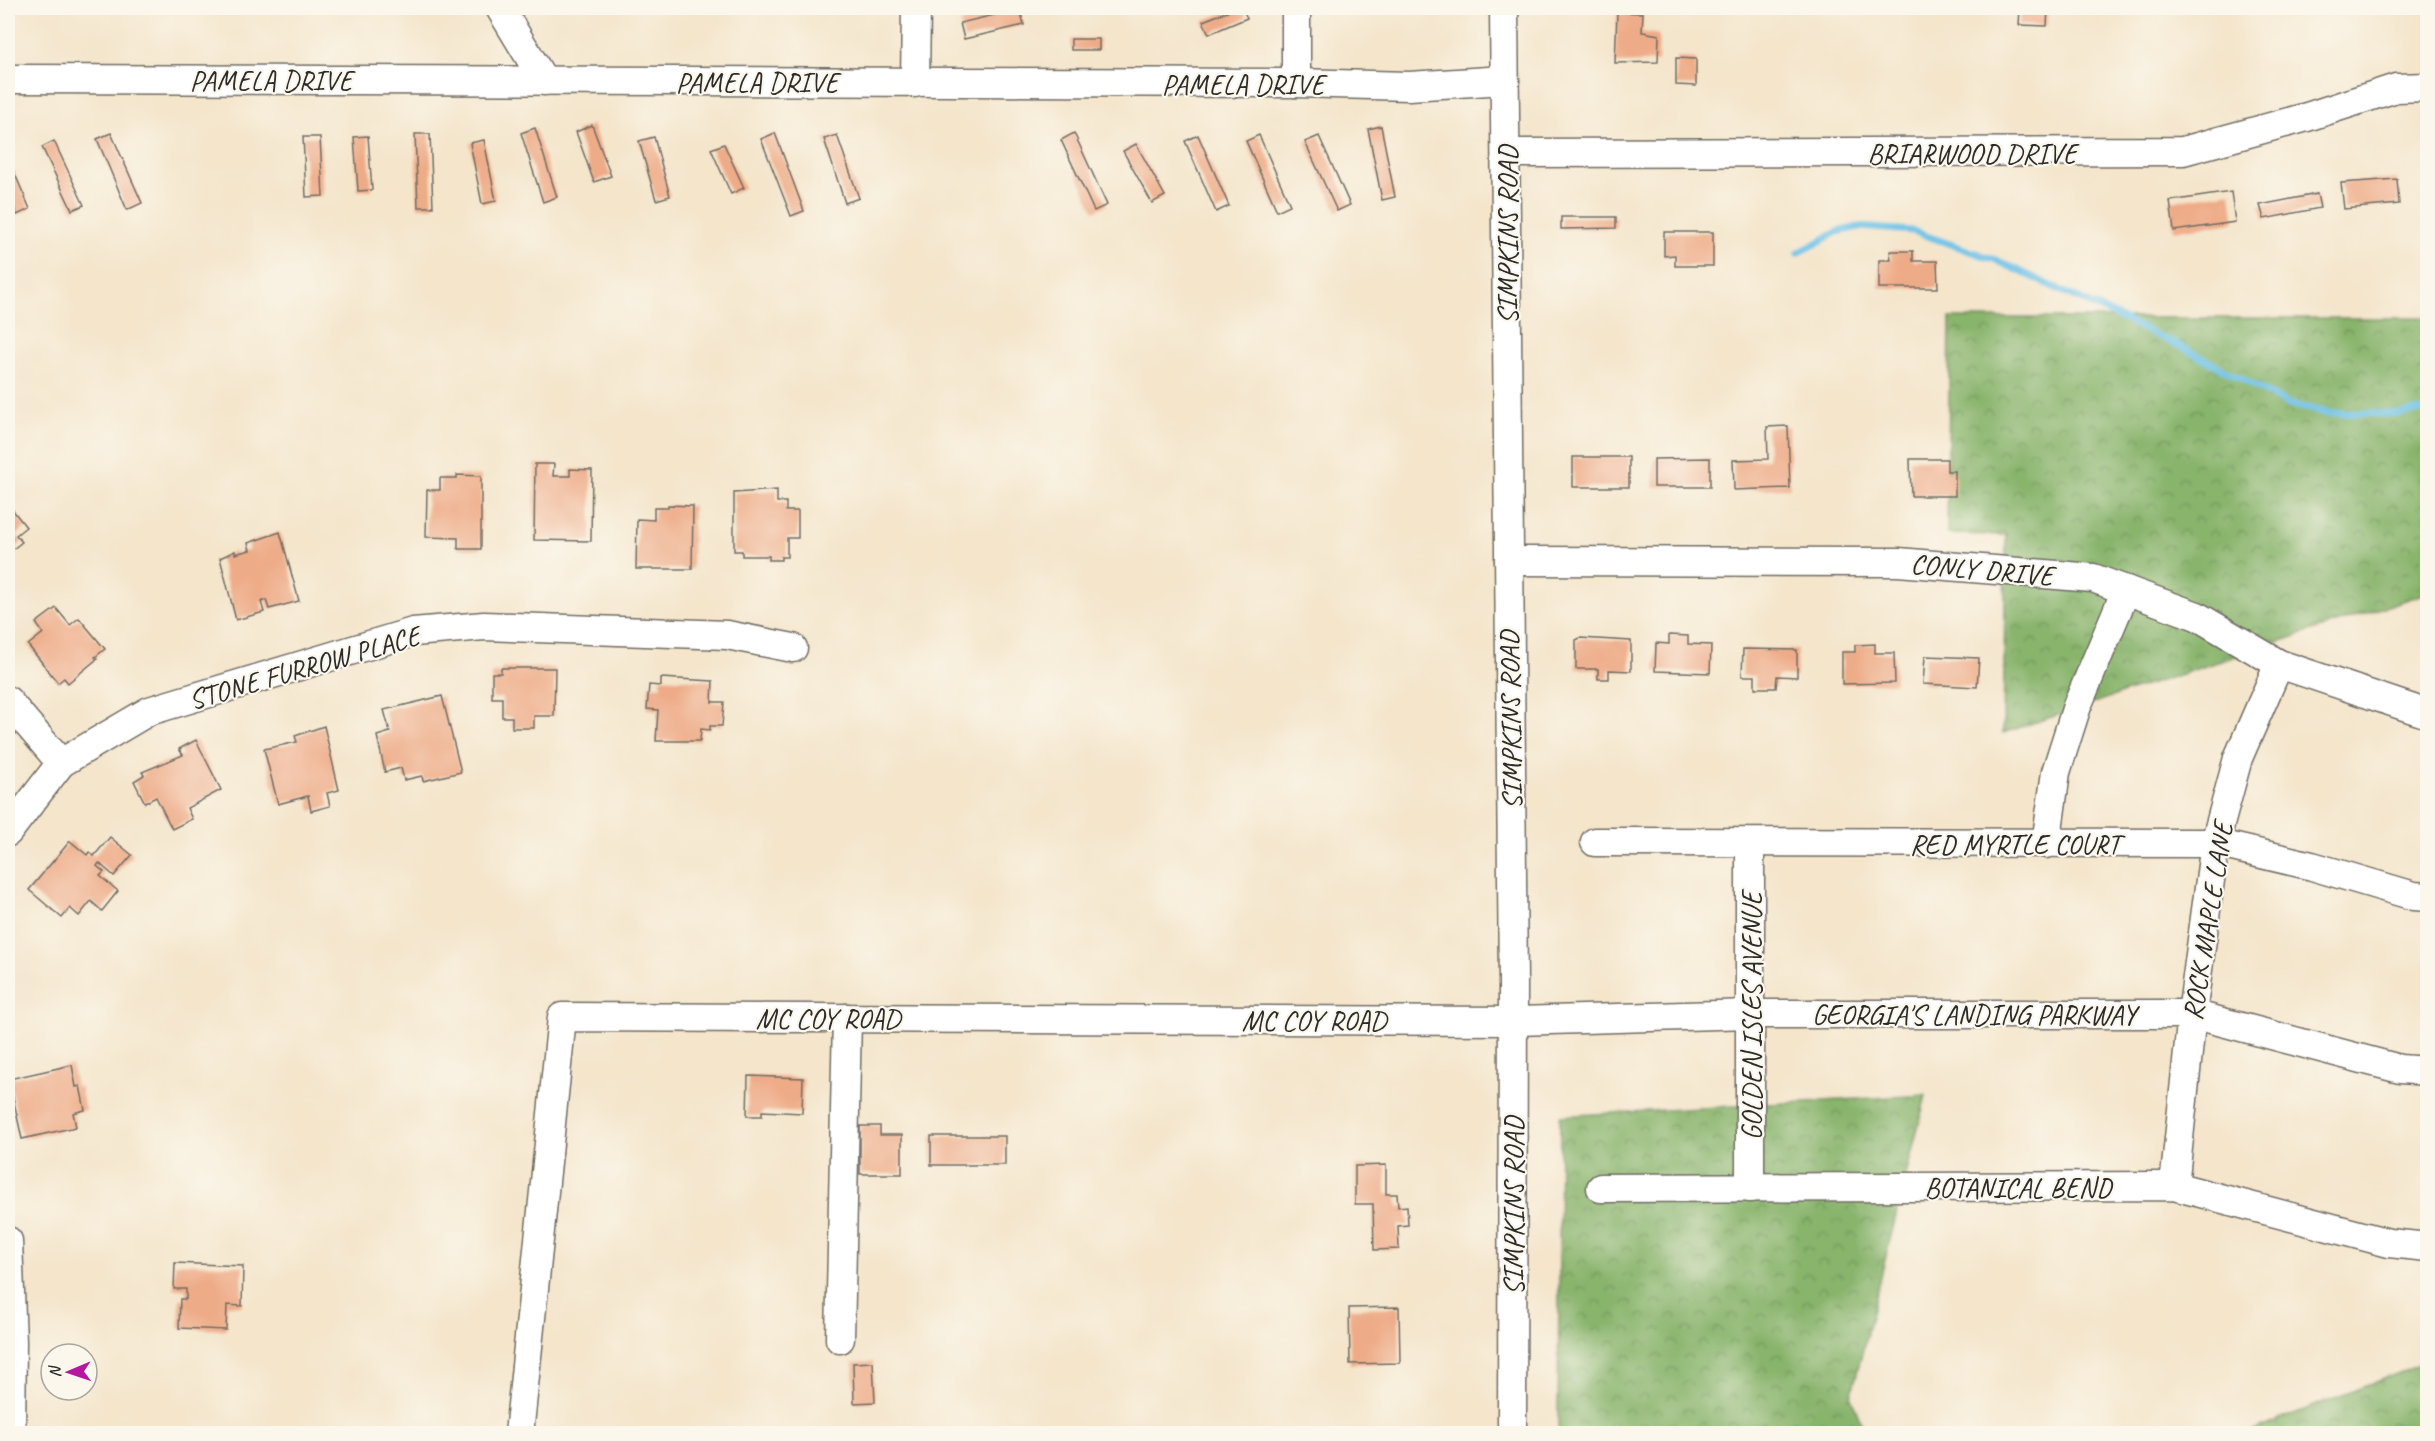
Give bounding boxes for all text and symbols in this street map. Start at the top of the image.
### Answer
street label: PAMELA DRIVE [190,63,356,98]
street label: PAMELA DRIVE [676,65,842,100]
street label: PAMELA DRIVE [1162,67,1328,102]
street label: BRIARWOOD DRIVE [1867,136,2080,171]
street label: SIMPKINS ROAD [1490,144,1525,324]
street label: CONLY DRIVE [1909,546,2058,593]
street label: STONE FURROW PLACE [185,617,427,717]
street label: SIMPKINS ROAD [1491,629,1530,810]
street label: ROCK MAPLE LANE [2175,816,2241,1023]
street label: RED MYRTLE COURT [1910,827,2126,862]
street label: GOLDEN ISLES AVENUE [1734,888,1769,1140]
street label: GEORGIA'S LANDING PARKWAY [1812,997,2140,1032]
street label: MC COY ROAD [756,1001,903,1036]
street label: MC COY ROAD [1242,1003,1389,1038]
street label: SIMPKINS ROAD [1496,1115,1531,1295]
street label: BOTANICAL BEND [1924,1170,2113,1205]
north arrow [39,1342,99,1402]
text: N [45,1364,65,1378]

